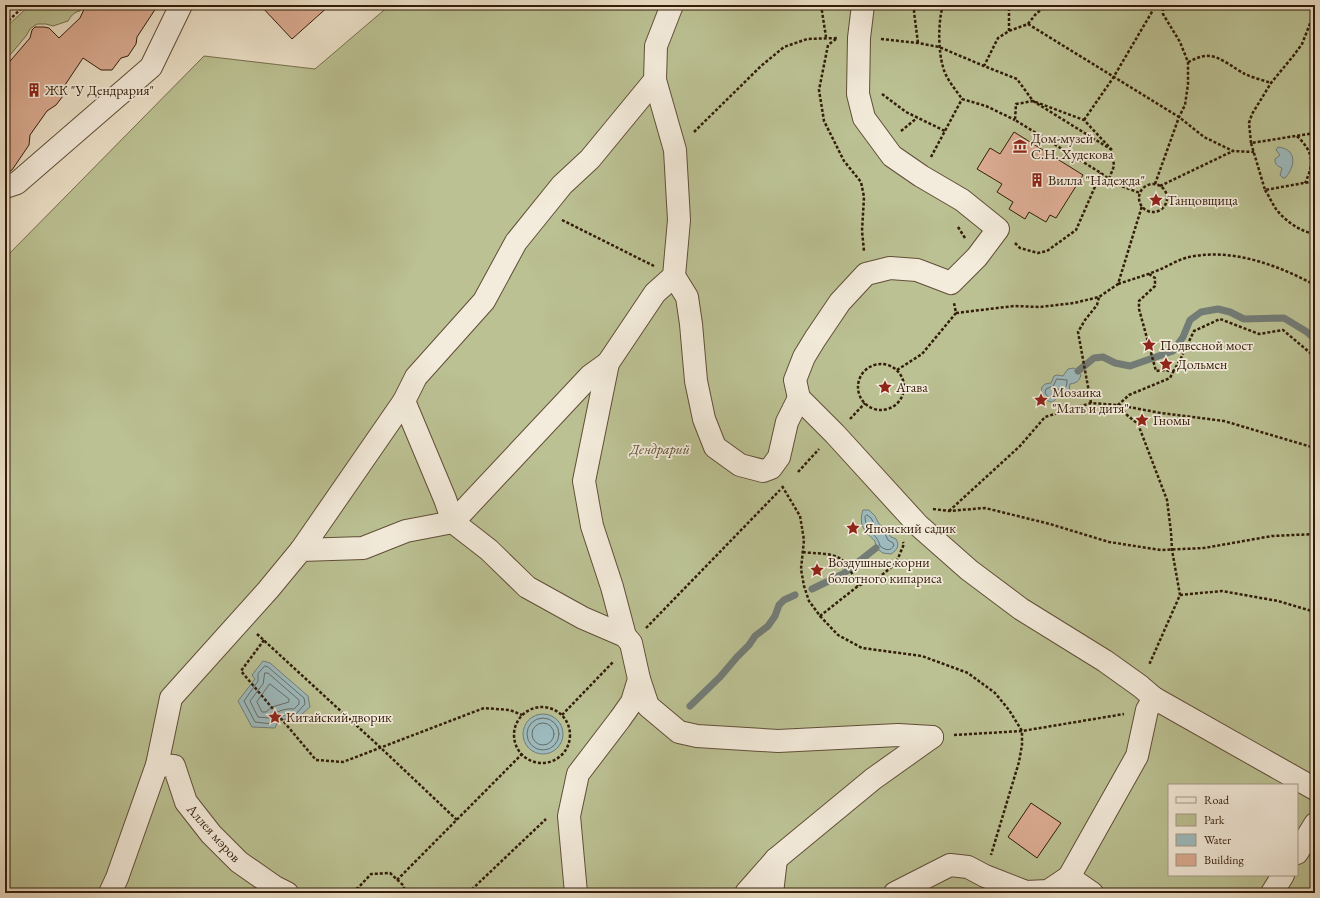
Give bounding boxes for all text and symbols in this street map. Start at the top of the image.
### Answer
place label: ЖК "У Дендрария" [44,81,154,99]
building icon: ЖК "У Дендрария" [26,82,42,98]
place label: Дом-музей С.Н. Худекова [1031,129,1114,163]
museum icon: Дом-музей С.Н. Худекова [1012,138,1028,154]
place label: Вилла "Надежда" [1048,171,1145,189]
building icon: Вилла "Надежда" [1029,172,1045,188]
place label: Танцовщица [1167,191,1238,209]
place icon: Танцовщица [1148,192,1164,208]
place label: Подвесной мост [1160,336,1253,354]
place icon: Подвесной мост [1141,337,1157,353]
place label: Дольмен [1177,355,1227,373]
place icon: Дольмен [1158,356,1174,372]
place label: Агава [895,378,928,396]
place icon: Агава [877,379,893,395]
place label: Мозаика "Мать и дитя" [1052,383,1129,417]
place icon: Мозаика "Мать и дитя" [1033,392,1049,408]
place label: Гномы [1153,411,1191,429]
place icon: Гномы [1134,412,1150,428]
park label: Дендрарий [629,440,690,458]
place label: Японский садик [863,519,956,537]
place icon: Японский садик [845,520,861,536]
place label: Воздушные корни болотного кипариса [828,553,942,587]
place icon: Воздушные корни болотного кипариса [809,562,825,578]
place label: Китайский дворик [286,708,392,726]
place icon: Китайский дворик [267,709,283,725]
legend [1168,784,1298,876]
text: Road [1204,792,1230,808]
street label: Аллея мэров [182,799,245,866]
text: Park [1204,812,1225,828]
text: Water [1204,832,1231,848]
text: Building [1204,852,1245,868]

